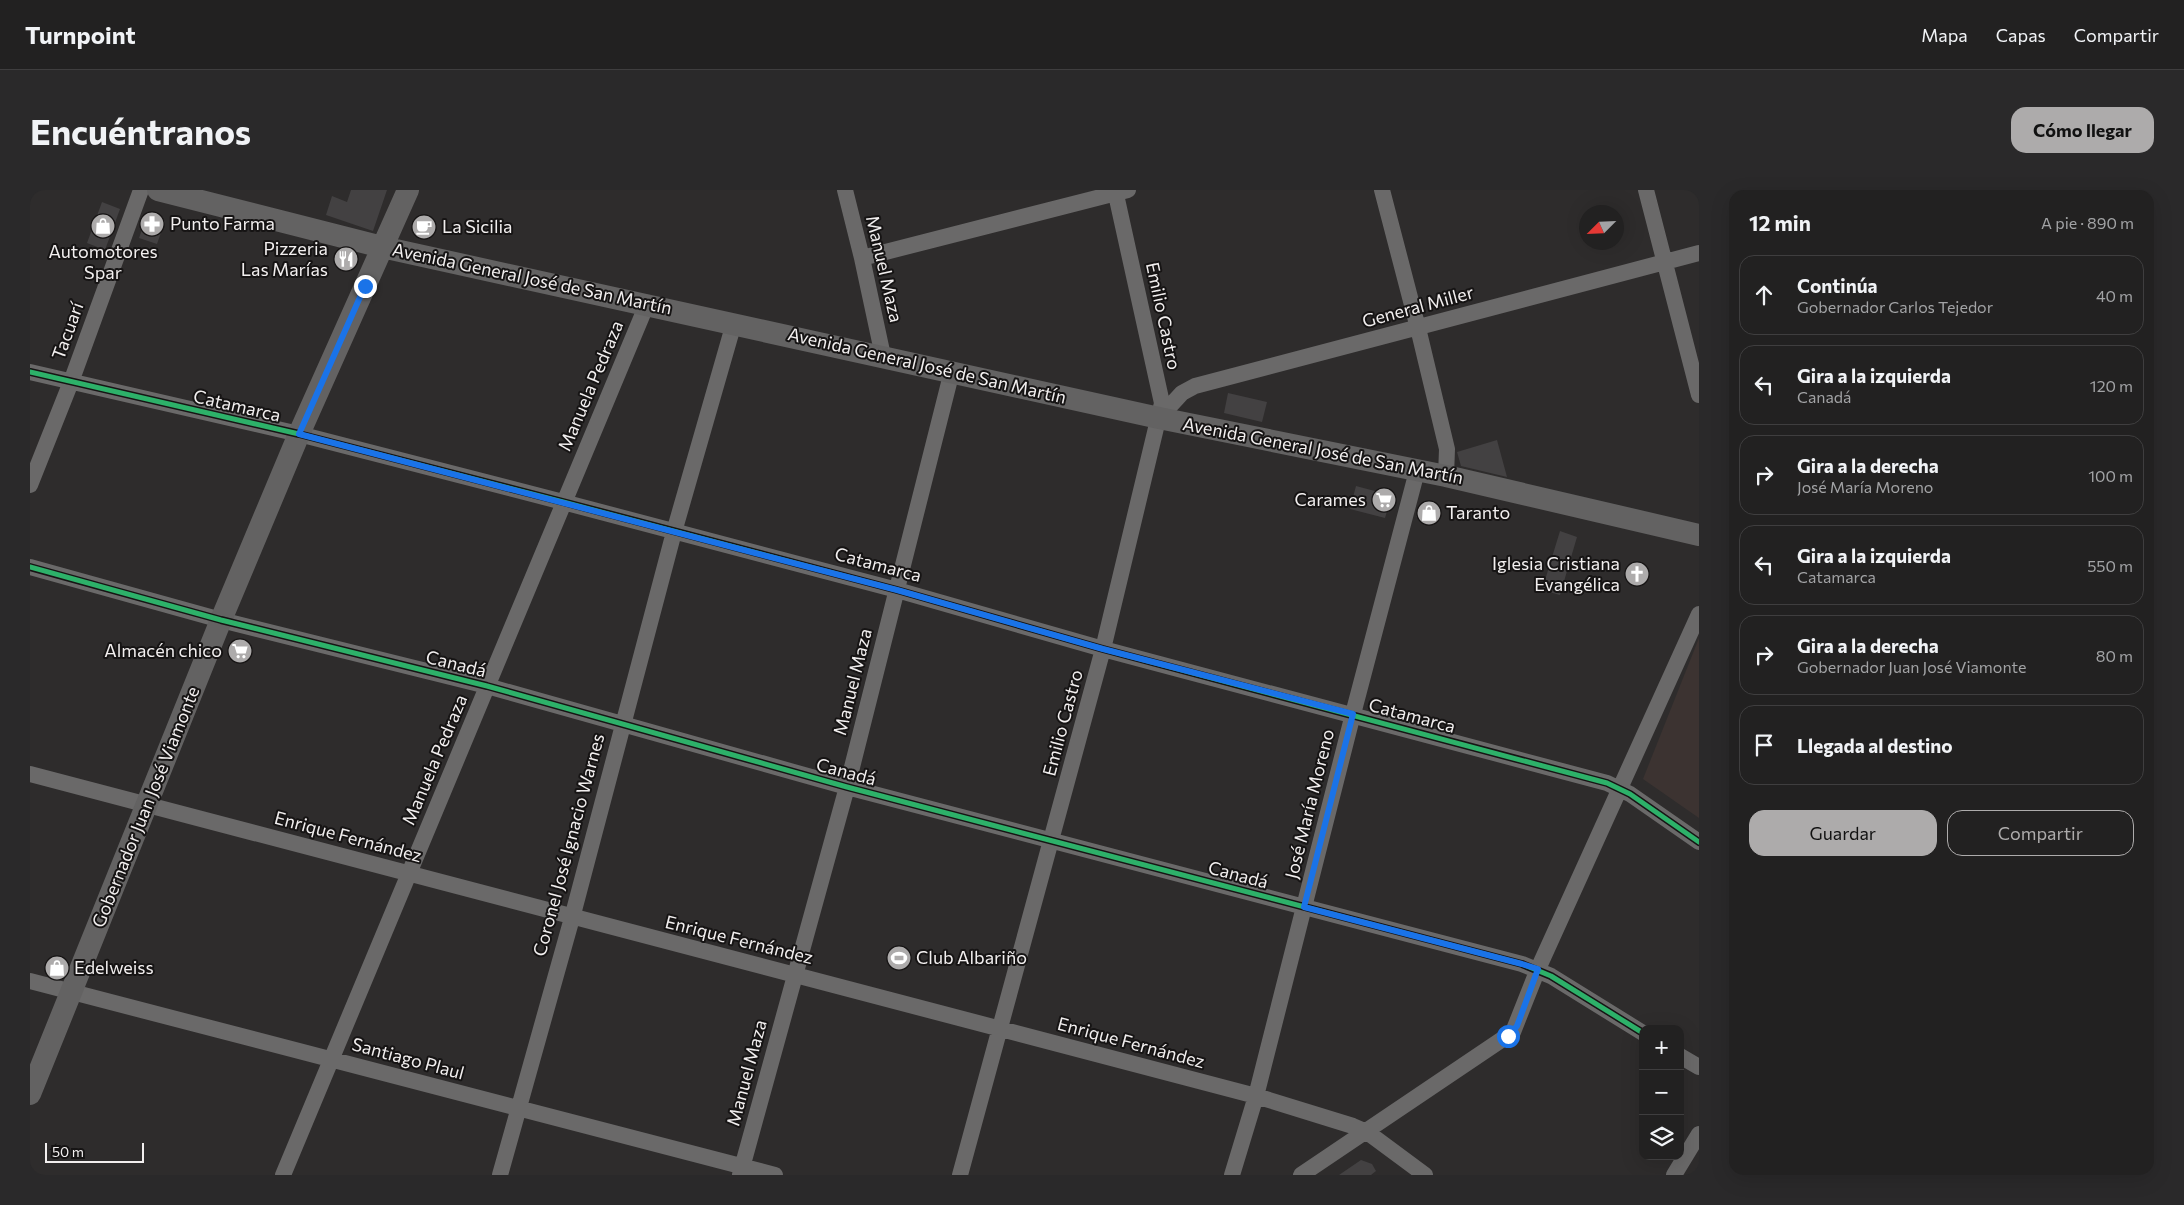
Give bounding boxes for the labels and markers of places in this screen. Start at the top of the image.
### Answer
pharmacy icon: Punto Farma [139,211,165,237]
place label: Punto Farma [170,212,275,234]
shop icon: Automotores Spar [90,213,116,239]
cafe icon: La Sicilia [411,214,437,240]
place label: La Sicilia [442,215,513,237]
place label: Pizzeria Las Marías [241,237,328,280]
place label: Automotores Spar [48,240,158,283]
restaurant icon: Pizzeria Las Marías [333,246,359,272]
supermarket icon: Carames [1371,487,1397,513]
place label: Carames [1294,488,1366,510]
shop icon: Taranto [1416,500,1442,526]
place label: Taranto [1446,501,1510,523]
place label: Iglesia Cristiana Evangélica [1492,552,1620,595]
church icon: Iglesia Cristiana Evangélica [1624,561,1650,587]
supermarket icon: Almacén chico [227,638,253,664]
place label: Almacén chico [104,639,222,661]
sports icon: Club Albariño [886,945,912,971]
place label: Club Albariño [916,946,1027,968]
shop icon: Edelweiss [44,955,70,981]
place label: Edelweiss [74,956,154,978]

